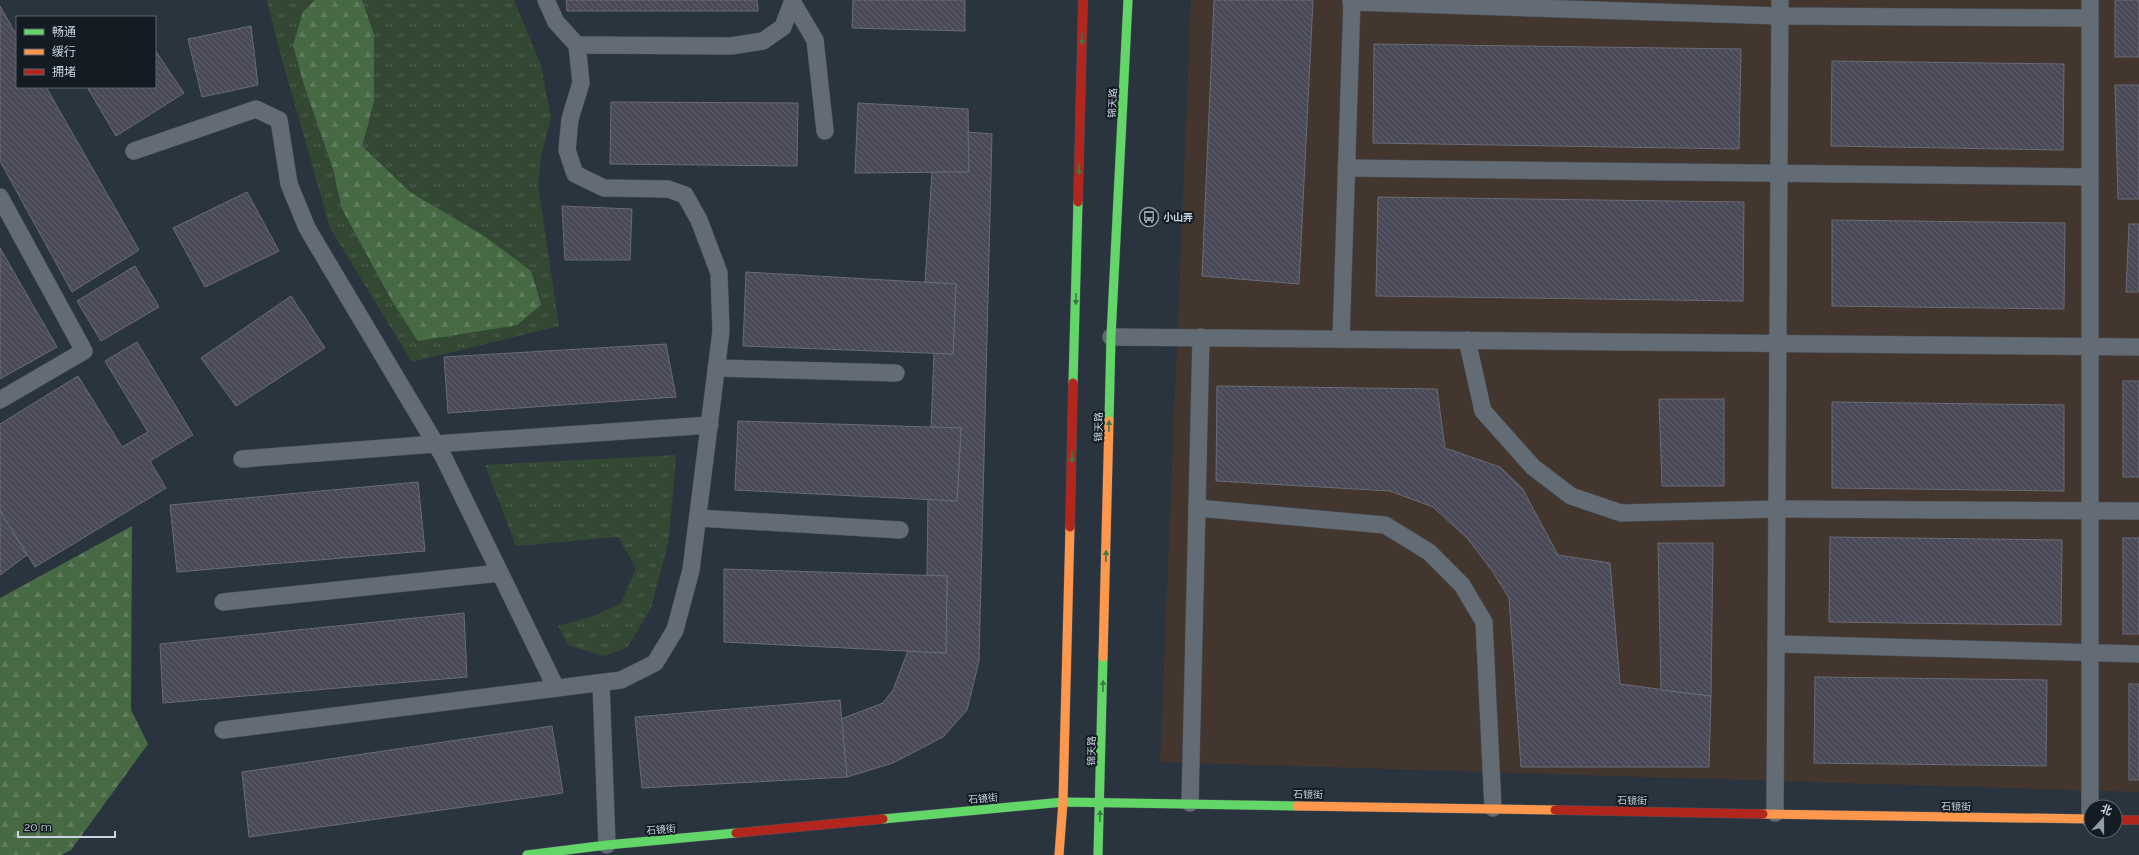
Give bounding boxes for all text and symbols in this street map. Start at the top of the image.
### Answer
legend [16,16,156,88]
text: 畅通 [52,25,76,39]
one-way arrow [1079,33,1085,46]
text: 缓行 [52,45,76,59]
text: 拥堵 [52,65,76,79]
street label: 锦天路 [1106,88,1119,118]
one-way arrow [1076,163,1082,176]
bus stop icon: 小山弄 [1138,206,1160,228]
place label: 小山弄 [1163,212,1193,223]
one-way arrow [1073,293,1079,306]
street label: 锦天路 [1093,412,1104,442]
one-way arrow [1106,419,1112,432]
one-way arrow [1069,451,1075,464]
one-way arrow [1103,549,1109,562]
one-way arrow [1100,679,1106,692]
street label: 锦天路 [1086,736,1097,766]
street label: 石镜街 [1293,789,1323,800]
street label: 石镜街 [968,792,998,805]
street label: 石镜街 [1617,795,1647,806]
north arrow [2083,799,2123,839]
street label: 石镜街 [1941,801,1971,812]
text: 北 [2099,802,2114,818]
one-way arrow [1097,809,1103,822]
scale bar [18,813,115,839]
text: 20 m [24,820,52,834]
street label: 石镜街 [646,823,676,836]

